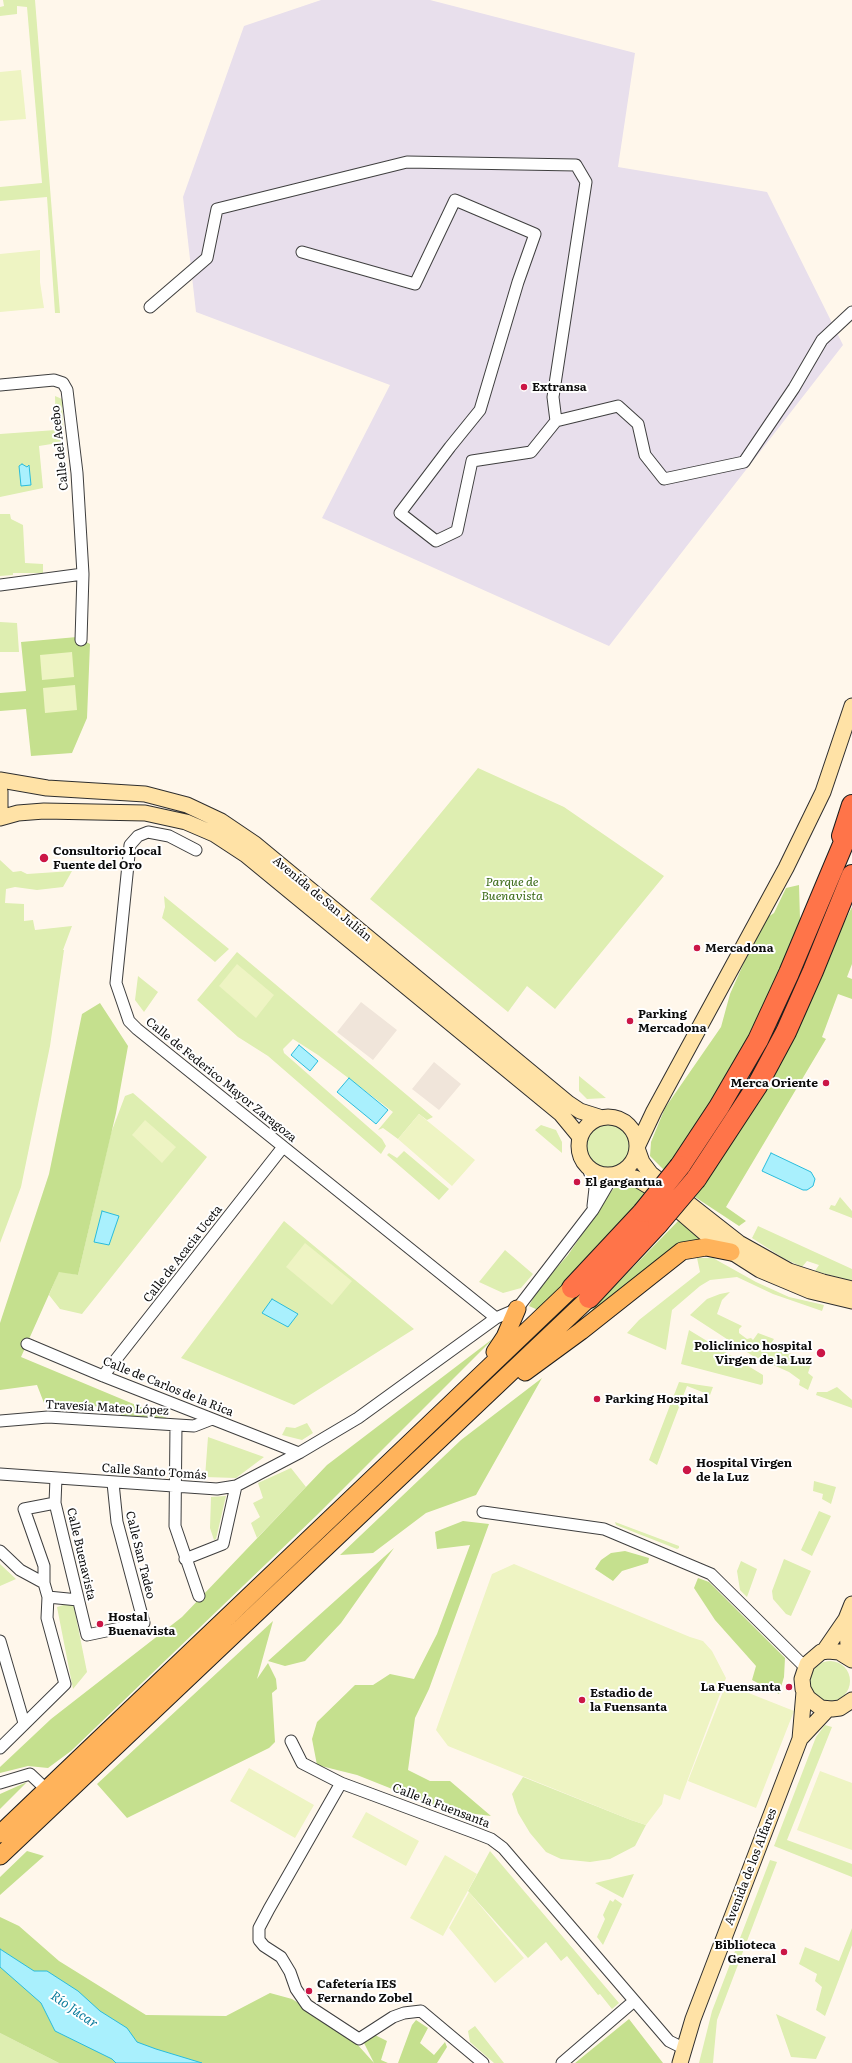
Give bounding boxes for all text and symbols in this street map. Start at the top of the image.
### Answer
place label: Extransa [532,380,587,394]
marker: Extransa [519,382,529,392]
street label: Calle del Acebo [48,405,72,491]
place label: Consultorio Local Fuente del Oro [53,844,162,872]
marker: Consultorio Local Fuente del Oro [38,852,50,864]
street label: Avenida de San Julián [270,853,374,945]
park label: Parque de Buenavista [481,875,543,903]
place label: Mercadona [705,941,774,955]
marker: Mercadona [692,943,702,953]
place label: Parking Mercadona [638,1007,707,1035]
street label: Calle de Federico Mayor Zaragoza [143,1015,299,1145]
marker: Parking Mercadona [625,1016,635,1026]
place label: Merca Oriente [731,1076,818,1090]
marker: Merca Oriente [821,1078,831,1088]
place label: El gargantua [585,1175,662,1189]
marker: El gargantua [572,1177,582,1187]
street label: Calle de Acacia Uceta [141,1202,225,1306]
place label: Policlínico hospital Virgen de la Luz [694,1339,812,1367]
marker: Policlínico hospital Virgen de la Luz [815,1347,827,1359]
street label: Calle de Carlos de la Rica [101,1354,235,1420]
place label: Parking Hospital [605,1392,708,1406]
marker: Parking Hospital [592,1394,602,1404]
street label: Travesía Mateo López [45,1398,169,1418]
place label: Hospital Virgen de la Luz [696,1456,792,1484]
street label: Calle Santo Tomás [101,1461,207,1483]
marker: Hospital Virgen de la Luz [681,1464,693,1476]
street label: Calle Buenavista [63,1506,99,1602]
street label: Calle San Tadeo [122,1510,158,1600]
place label: Hostal Buenavista [108,1610,176,1638]
marker: Hostal Buenavista [95,1619,105,1629]
place label: La Fuensanta [700,1680,781,1694]
marker: La Fuensanta [784,1682,794,1692]
place label: Estadio de la Fuensanta [590,1686,667,1714]
marker: Estadio de la Fuensanta [577,1695,587,1705]
street label: Calle la Fuensanta [390,1781,492,1831]
street label: Avenida de los Alfares [722,1807,780,1927]
place label: Biblioteca General [714,1938,776,1966]
marker: Biblioteca General [779,1947,789,1957]
place label: Cafetería IES Fernando Zobel [317,1977,413,2005]
marker: Cafetería IES Fernando Zobel [304,1986,314,1996]
water label: Río Júcar [47,1988,101,2032]

